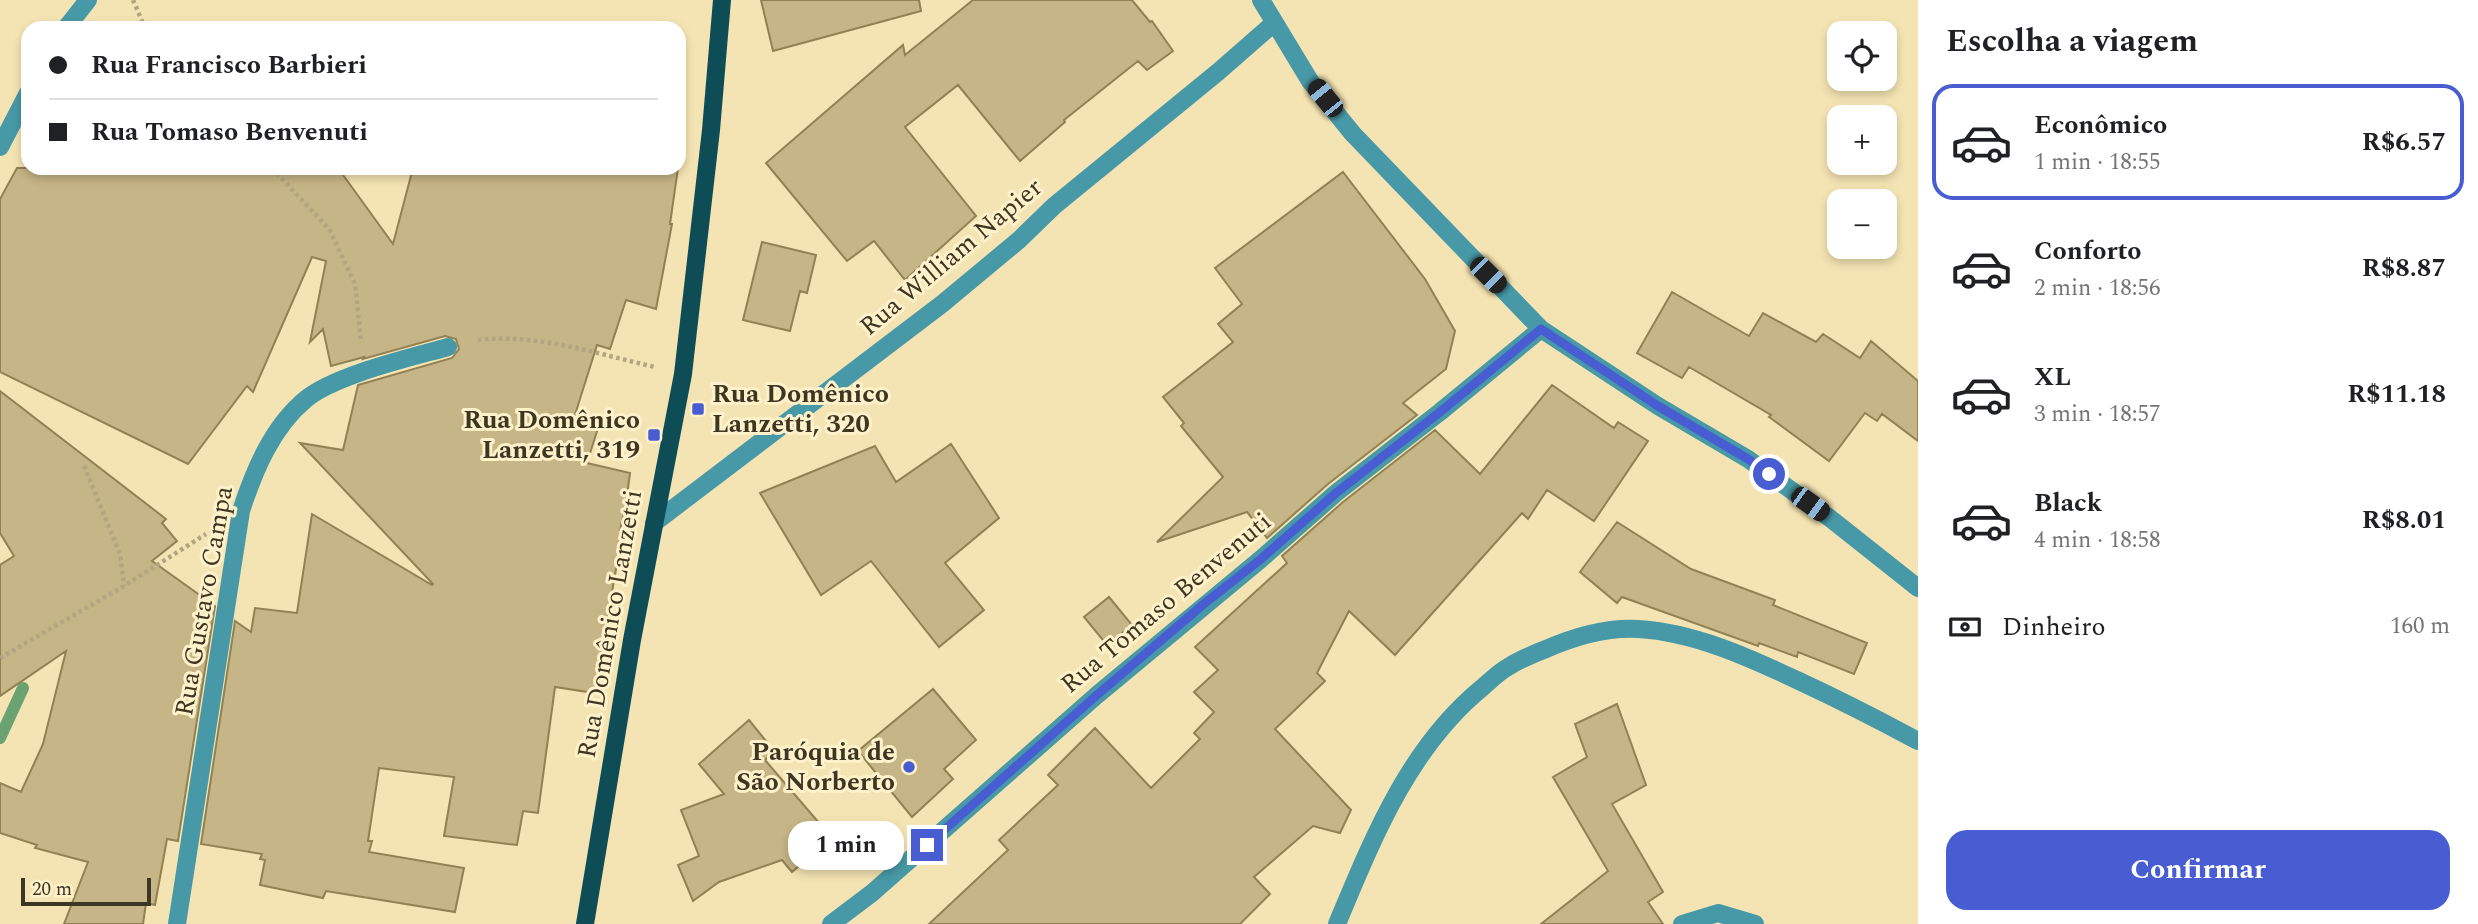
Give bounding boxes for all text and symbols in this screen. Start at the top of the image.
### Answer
text: Escolha a viagem [1946,17,2198,66]
map controls [1827,21,1897,259]
button: locate [1827,21,1897,91]
text: Rua Francisco Barbieri [91,45,367,85]
car [1304,75,1347,121]
button: + [1827,105,1897,175]
text: Econômico [2034,105,2167,145]
icon: car [1950,111,2013,174]
text: Rua Tomaso Benvenuti [91,112,368,152]
text: R$6.57 [2362,122,2446,162]
text: 1 min · 18:55 [2034,145,2161,180]
street label: Rua William Napier [851,168,1051,346]
button: − [1827,189,1897,259]
text: Conforto [2034,231,2142,271]
icon: car [1950,237,2013,300]
text: R$8.87 [2362,248,2446,288]
car [1466,253,1511,297]
text: 2 min · 18:56 [2034,271,2161,306]
text: XL [2034,357,2071,397]
icon: car [1950,363,2013,426]
place label: Rua Domênico Lanzetti, 320 [712,374,889,444]
text: R$11.18 [2347,374,2446,414]
text: 3 min · 18:57 [2034,397,2161,432]
place label: Rua Domênico Lanzetti, 319 [463,400,640,470]
marker: Rua Domênico Lanzetti, 320 [690,401,706,417]
marker: Rua Domênico Lanzetti, 319 [646,427,662,443]
route start [1753,458,1785,490]
street label: Rua Gustavo Campa [164,483,244,719]
car [1787,483,1834,525]
text: Black [2034,483,2102,523]
street label: Rua Domênico Lanzetti [567,487,653,761]
icon: car [1950,489,2013,552]
text: R$8.01 [2362,500,2446,540]
street label: Rua Tomaso Benvenuti [1052,503,1280,703]
text: 4 min · 18:58 [2034,523,2161,558]
text: Dinheiro [2002,607,2106,647]
icon: cash [1946,608,1984,646]
text: 160 m [2390,609,2450,644]
place label: Paróquia de São Norberto [736,732,895,802]
marker: Paróquia de São Norberto [901,759,917,775]
callout: 1 min [787,820,902,870]
text: 1 min [815,828,877,863]
route end [911,829,943,861]
button: Confirmar [1946,830,2450,910]
scale bar [21,875,150,907]
text: 20 m [32,875,72,904]

